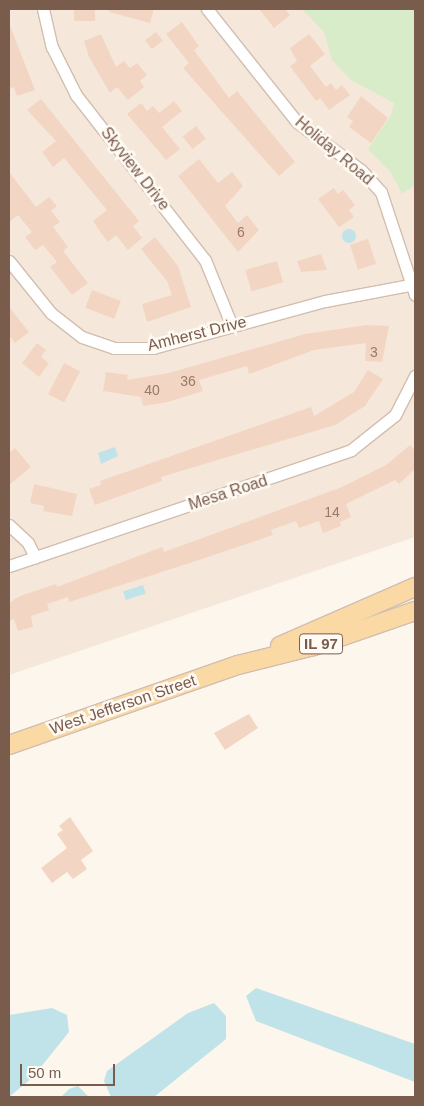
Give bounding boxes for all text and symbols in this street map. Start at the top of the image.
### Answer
street label: Holiday Road [291,113,377,189]
street label: Skyview Drive [97,124,173,214]
house number: 6 [237,224,245,240]
street label: Amherst Drive [146,312,248,356]
house number: 3 [370,344,378,360]
house number: 36 [180,373,196,389]
house number: 40 [144,382,160,398]
street label: Mesa Road [186,471,270,515]
house number: 14 [324,504,340,520]
road number: IL 97 [298,632,344,656]
street label: West Jefferson Street [47,671,199,739]
scale bar [22,1054,118,1086]
text: 50 m [28,1064,61,1081]

